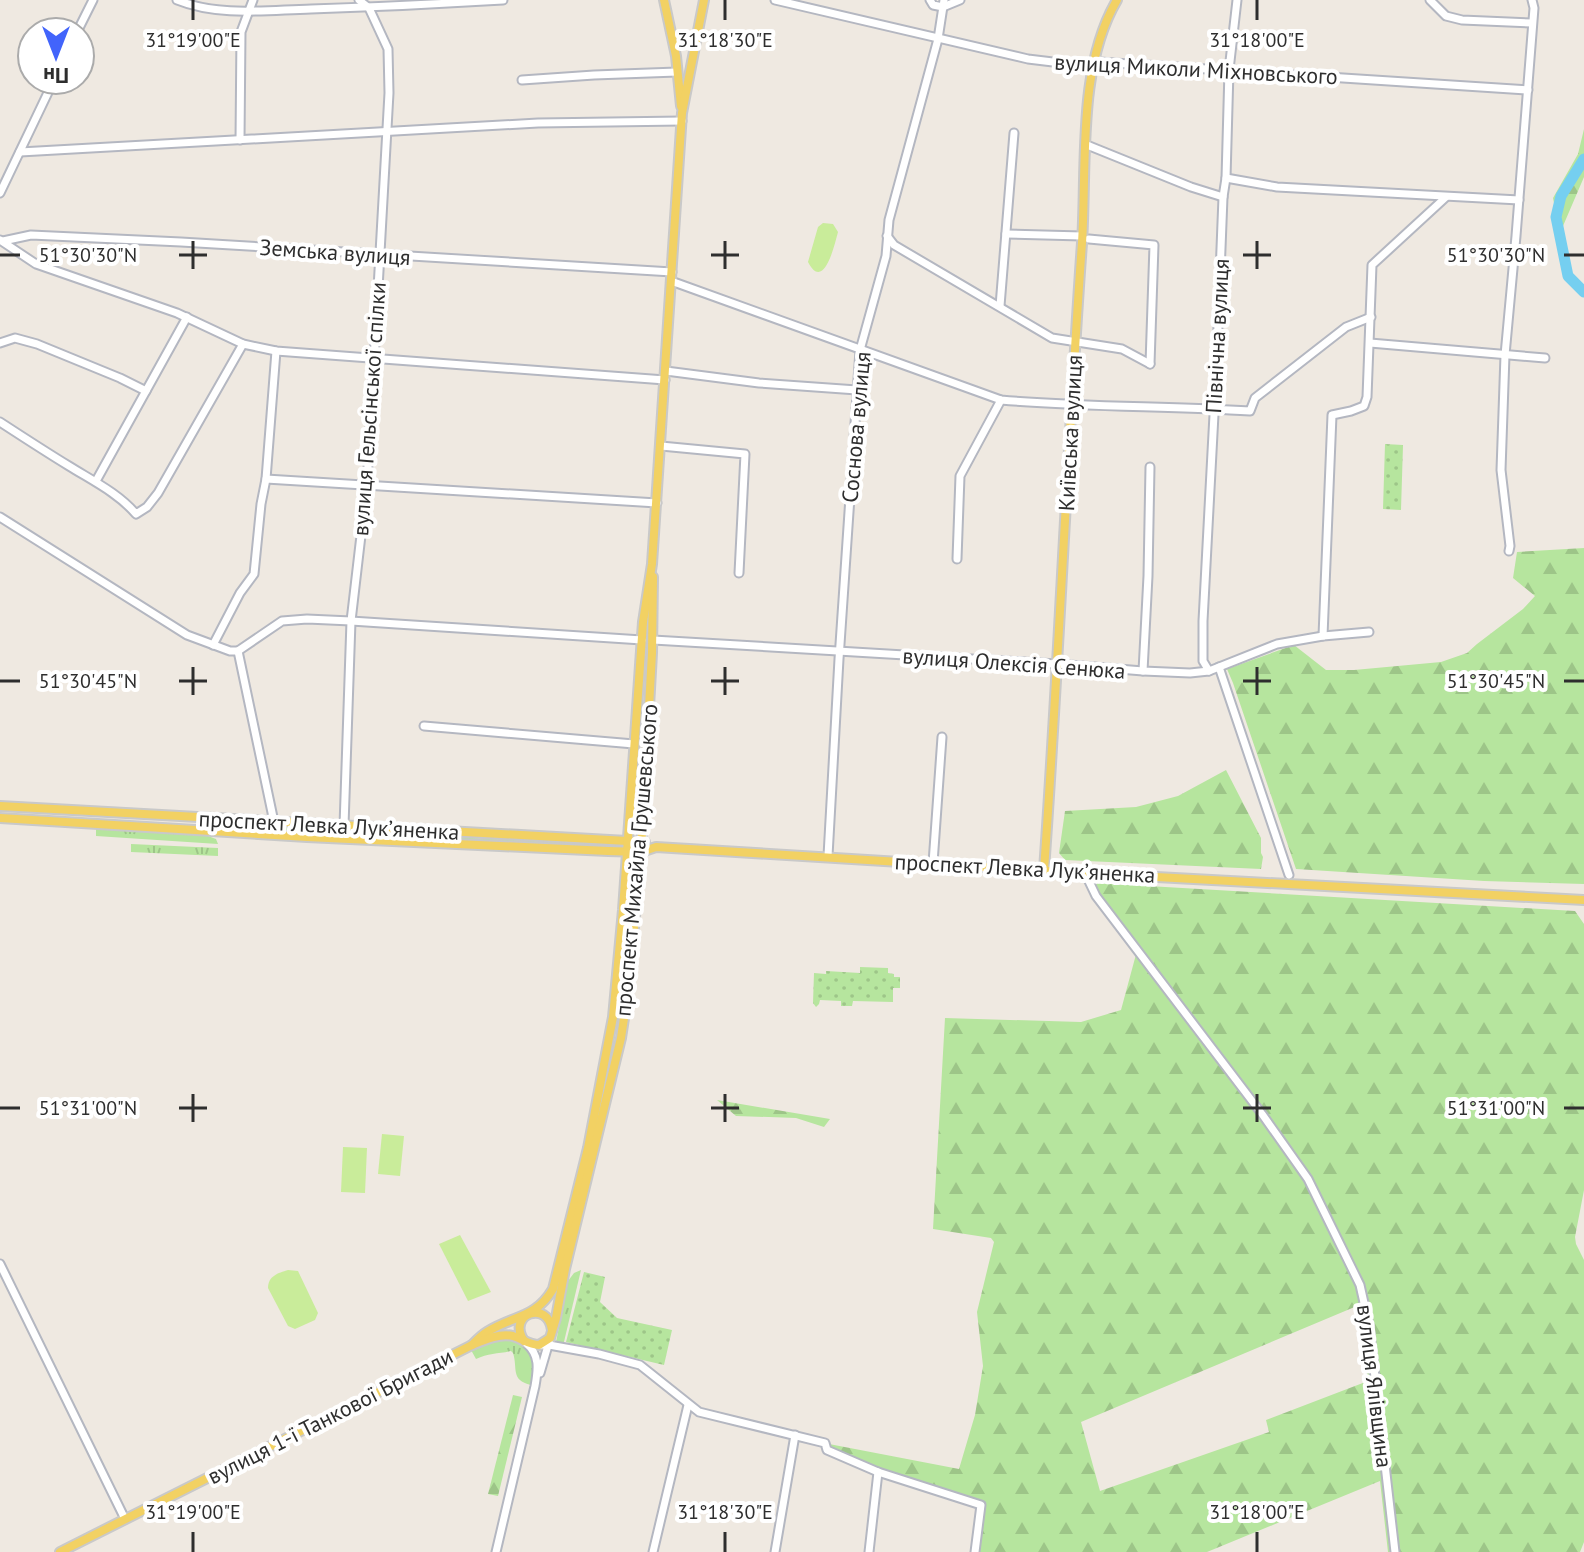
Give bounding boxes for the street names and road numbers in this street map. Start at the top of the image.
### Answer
street label: вулиця Миколи Міхновського [1054,48,1338,90]
street label: Земська вулиця [259,233,411,271]
street label: Північна вулиця [1199,258,1235,414]
street label: вулиця Гельсінської спілки [346,281,392,537]
street label: Соснова вулиця [835,350,877,504]
street label: Київська вулиця [1052,354,1088,512]
street label: вулиця Олексія Сенюка [902,641,1126,685]
street label: проспект Михайла Грушевського [608,703,664,1017]
street label: проспект Левка Лукʼяненка [198,804,460,846]
street label: проспект Левка Лукʼяненка [894,847,1156,889]
street label: вулиця Ялівщина [1351,1303,1399,1469]
street label: вулиця 1-ї Танкової Бригади [202,1342,458,1490]

